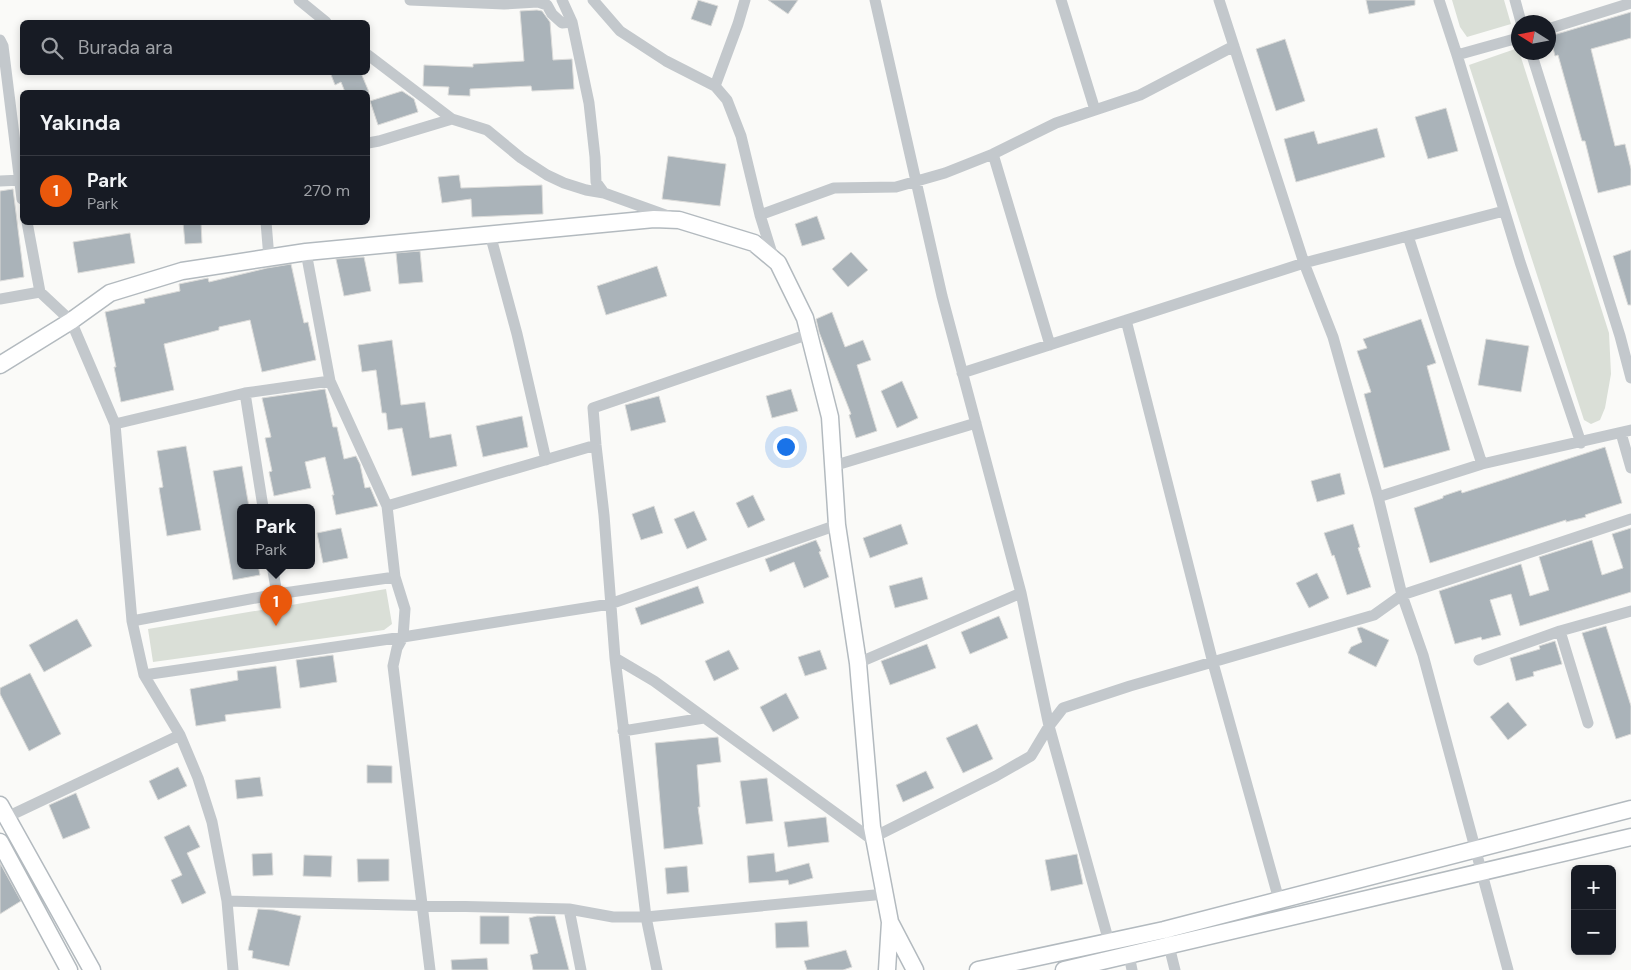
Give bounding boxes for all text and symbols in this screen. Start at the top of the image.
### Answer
north arrow [1511,15,1556,60]
search box [20,20,370,75]
icon: search [38,34,66,62]
text: Burada ara [78,35,173,60]
text: Yakında [40,109,121,137]
text: Park [87,168,128,193]
text: 1 [53,180,59,201]
text: 270 m [303,180,350,201]
text: Park [87,193,119,214]
your location [773,434,799,460]
popup [237,504,315,569]
text: Park [256,514,296,539]
text: Park [256,539,287,560]
pin: 1 [260,585,292,626]
map controls [1571,865,1616,955]
button: + [1571,865,1616,910]
button: − [1571,910,1616,955]

